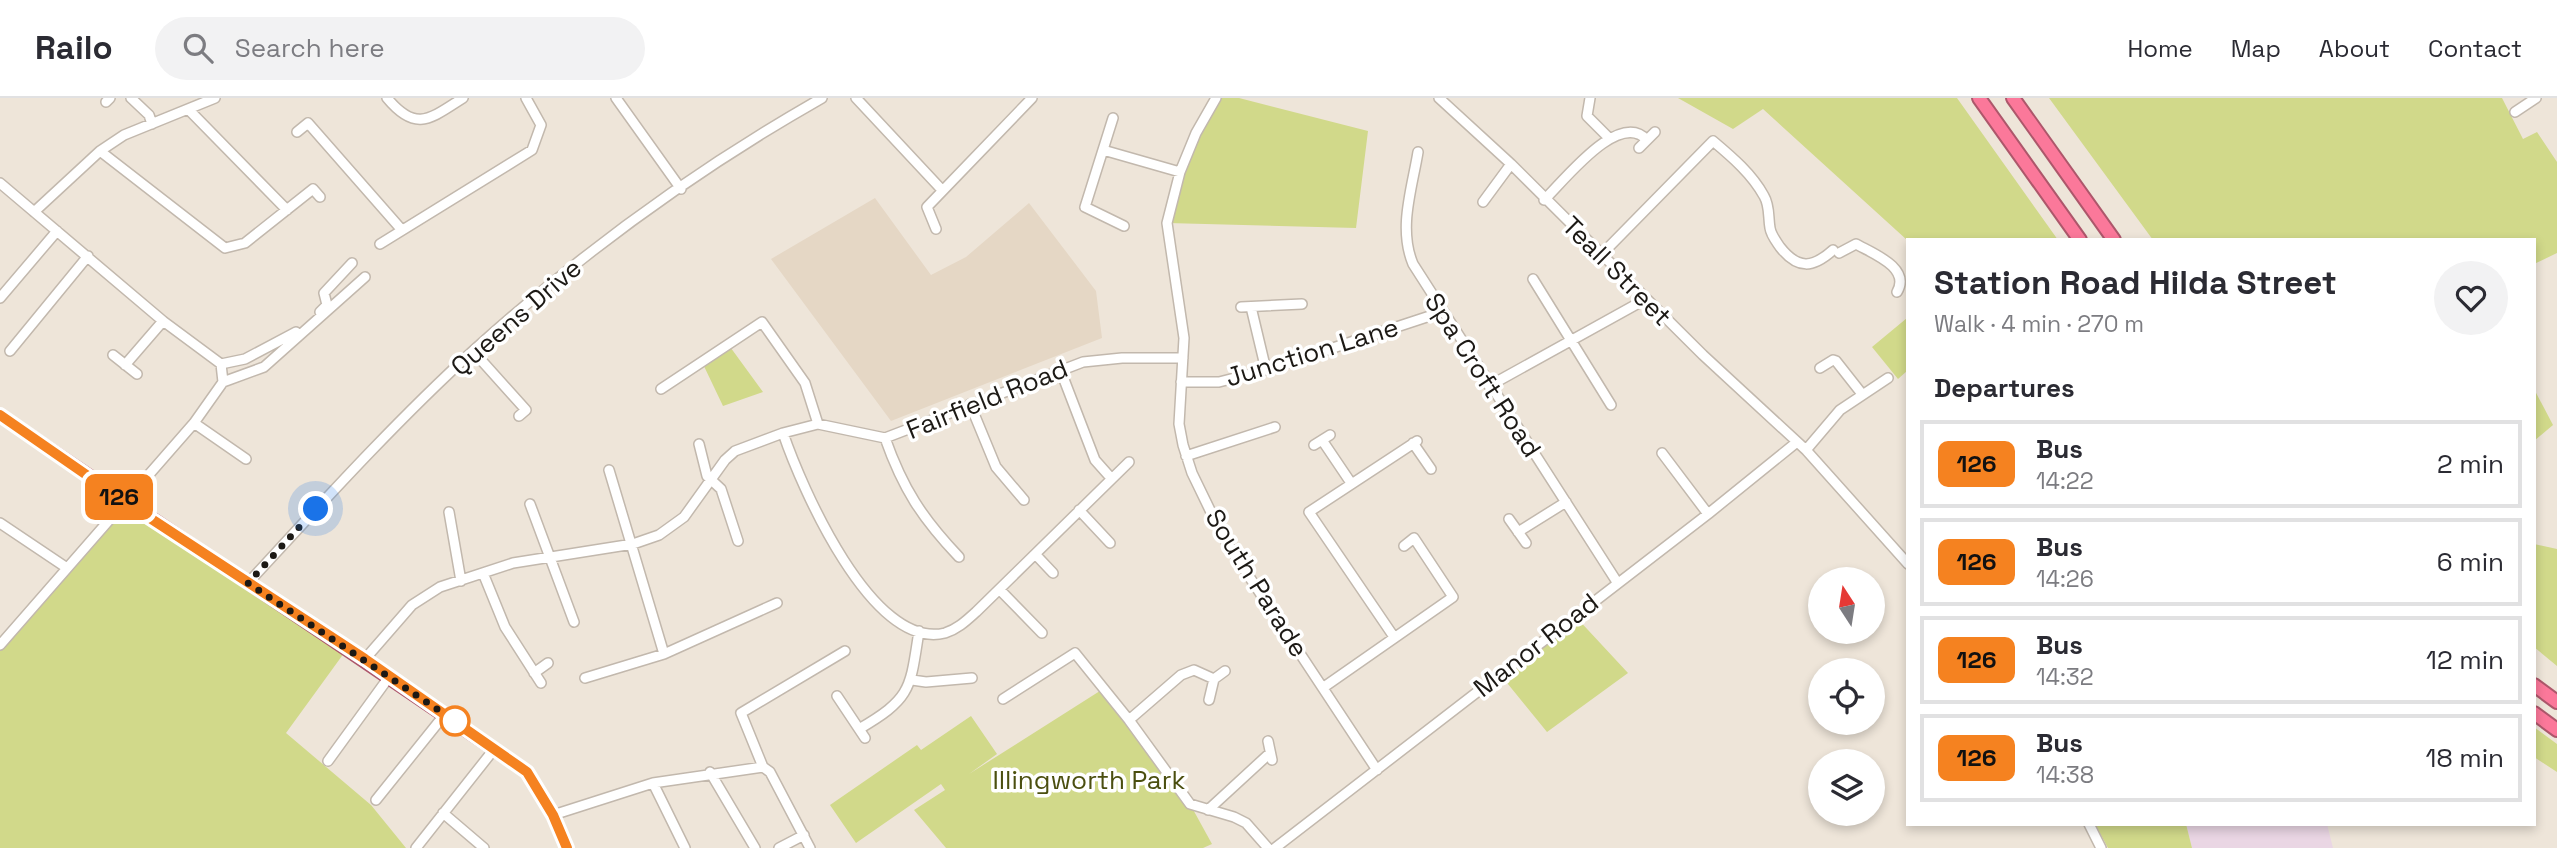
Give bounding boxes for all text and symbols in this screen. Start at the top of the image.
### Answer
search box [155,17,645,80]
text: Railo [35,27,113,69]
icon: search [179,29,217,67]
text: Search here [235,31,385,65]
text: Home [2127,33,2193,64]
text: Map [2231,33,2281,64]
text: About [2319,33,2390,64]
text: Contact [2428,33,2522,64]
street label: Teall Street [1555,209,1679,333]
street label: Queens Drive [443,251,589,383]
button: heart [2434,261,2508,335]
text: Station Road Hilda Street [1934,262,2337,304]
street label: Spa Croft Road [1417,286,1549,464]
text: Walk · 4 min · 270 m [1934,309,2144,339]
street label: Junction Lane [1221,310,1403,394]
street label: Fairfield Road [901,351,1073,447]
text: Departures [1934,371,2075,405]
text: Bus [2036,432,2083,466]
text: 2 min [2437,447,2504,481]
text: 126 [1957,448,1996,479]
text: 14:22 [2036,466,2094,496]
line badge: 126 [79,474,159,520]
text: 126 [99,481,139,512]
your location [298,491,333,526]
street label: South Parade [1198,502,1316,664]
text: Bus [2036,530,2083,564]
text: 6 min [2437,545,2504,579]
text: 126 [1957,546,1996,577]
text: 14:26 [2036,564,2094,594]
north arrow [1808,567,1885,644]
map controls [1808,567,1885,826]
street label: Manor Road [1467,586,1605,704]
text: Bus [2036,628,2083,662]
text: 12 min [2426,643,2504,677]
text: 126 [1957,644,1996,675]
button: locate [1808,658,1885,735]
text: 14:32 [2036,662,2094,692]
unlabelled marker [440,706,470,736]
text: Bus [2036,726,2083,760]
text: 18 min [2426,741,2504,775]
text: 126 [1957,742,1996,773]
button: layers [1808,749,1885,826]
text: 14:38 [2036,760,2094,790]
park label: Illingworth Park [992,763,1186,797]

